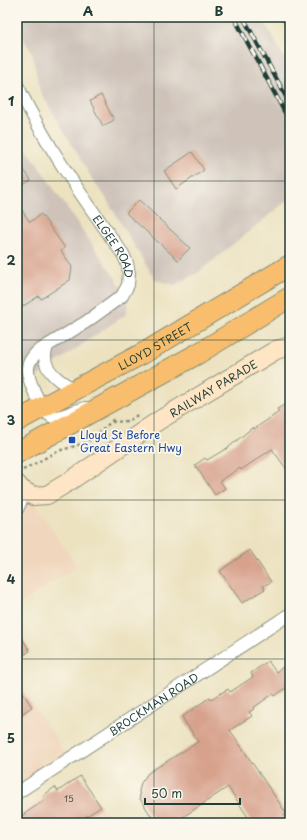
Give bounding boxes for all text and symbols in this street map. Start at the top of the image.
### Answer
text: A [83,1,93,20]
text: B [215,1,224,20]
text: 1 [8,91,14,110]
street label: ELGEE ROAD [89,211,138,279]
text: 2 [6,250,16,269]
street label: LLOYD STREET [115,317,195,374]
street label: RAILWAY PARADE [166,355,260,421]
text: 3 [7,410,16,429]
place label: Lloyd St Before Great Eastern Hwy [80,426,182,456]
marker: Lloyd St Before Great Eastern Hwy [67,435,77,445]
text: 4 [7,569,16,588]
street label: BROCKMAN ROAD [105,668,202,739]
text: 5 [7,728,15,747]
scale bar [145,780,240,806]
text: 50 m [151,784,182,802]
house number: 15 [64,791,74,805]

